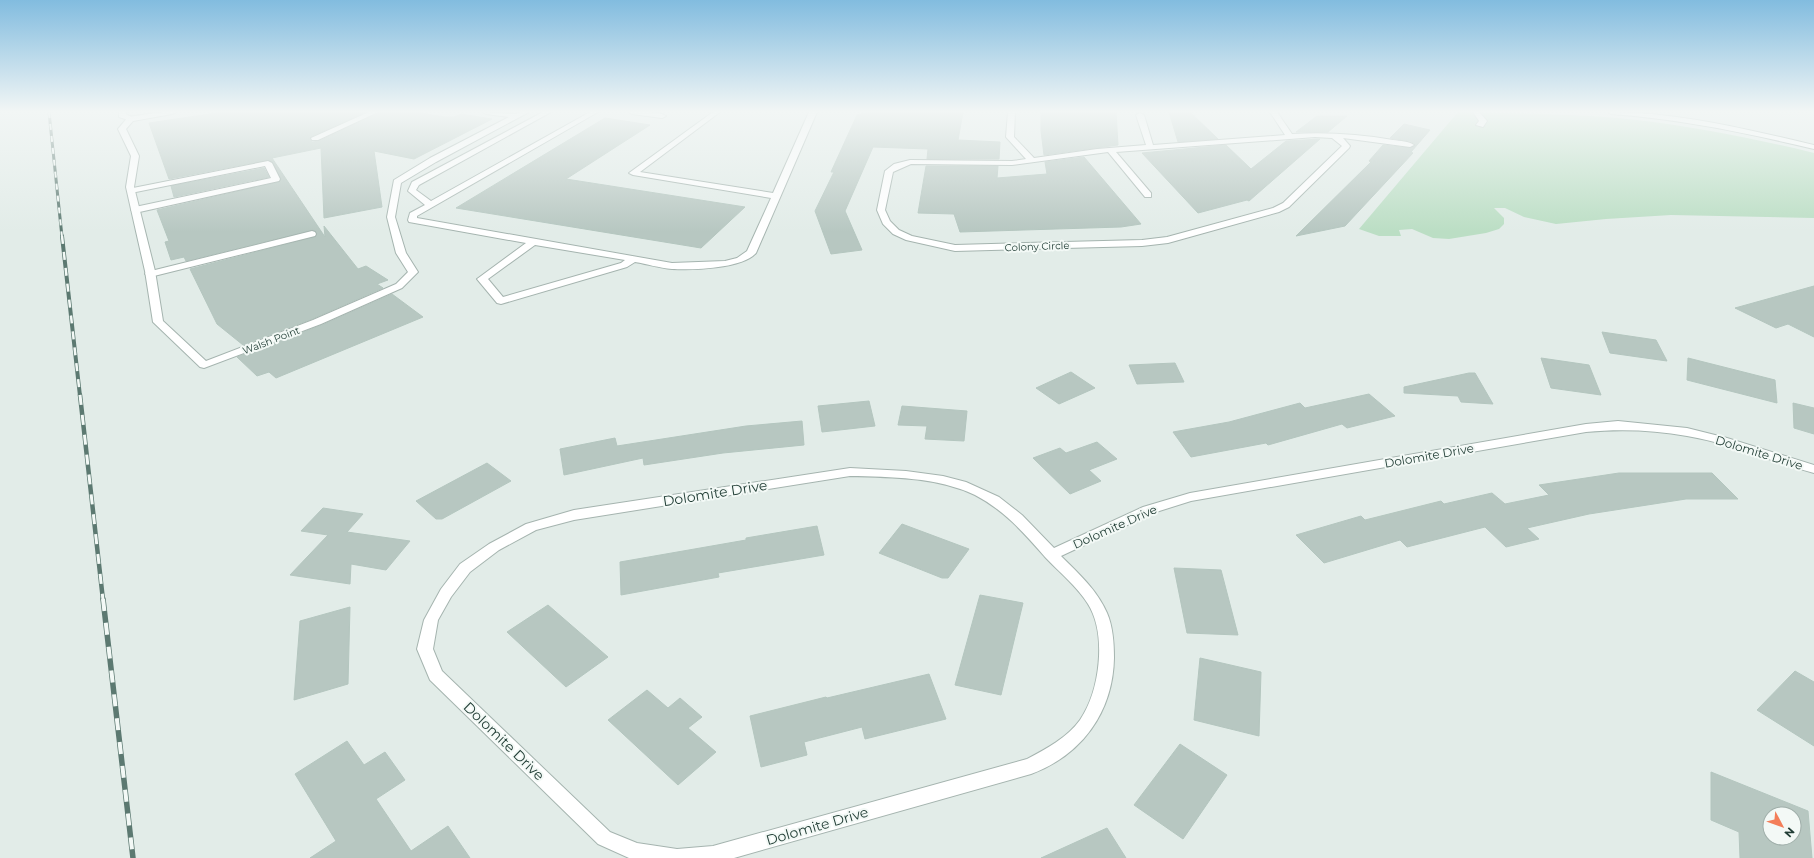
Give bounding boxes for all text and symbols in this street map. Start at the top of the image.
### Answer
street label: Colony Circle [1004,239,1070,254]
street label: Walsh Point [241,324,302,357]
street label: Dolomite Drive [1714,432,1805,473]
street label: Dolomite Drive [1383,440,1475,471]
street label: Dolomite Drive [661,476,769,510]
street label: Dolomite Drive [1070,501,1159,552]
street label: Dolomite Drive [460,698,548,784]
street label: Dolomite Drive [764,803,870,849]
north arrow [1762,806,1802,846]
text: N [1781,825,1798,841]

